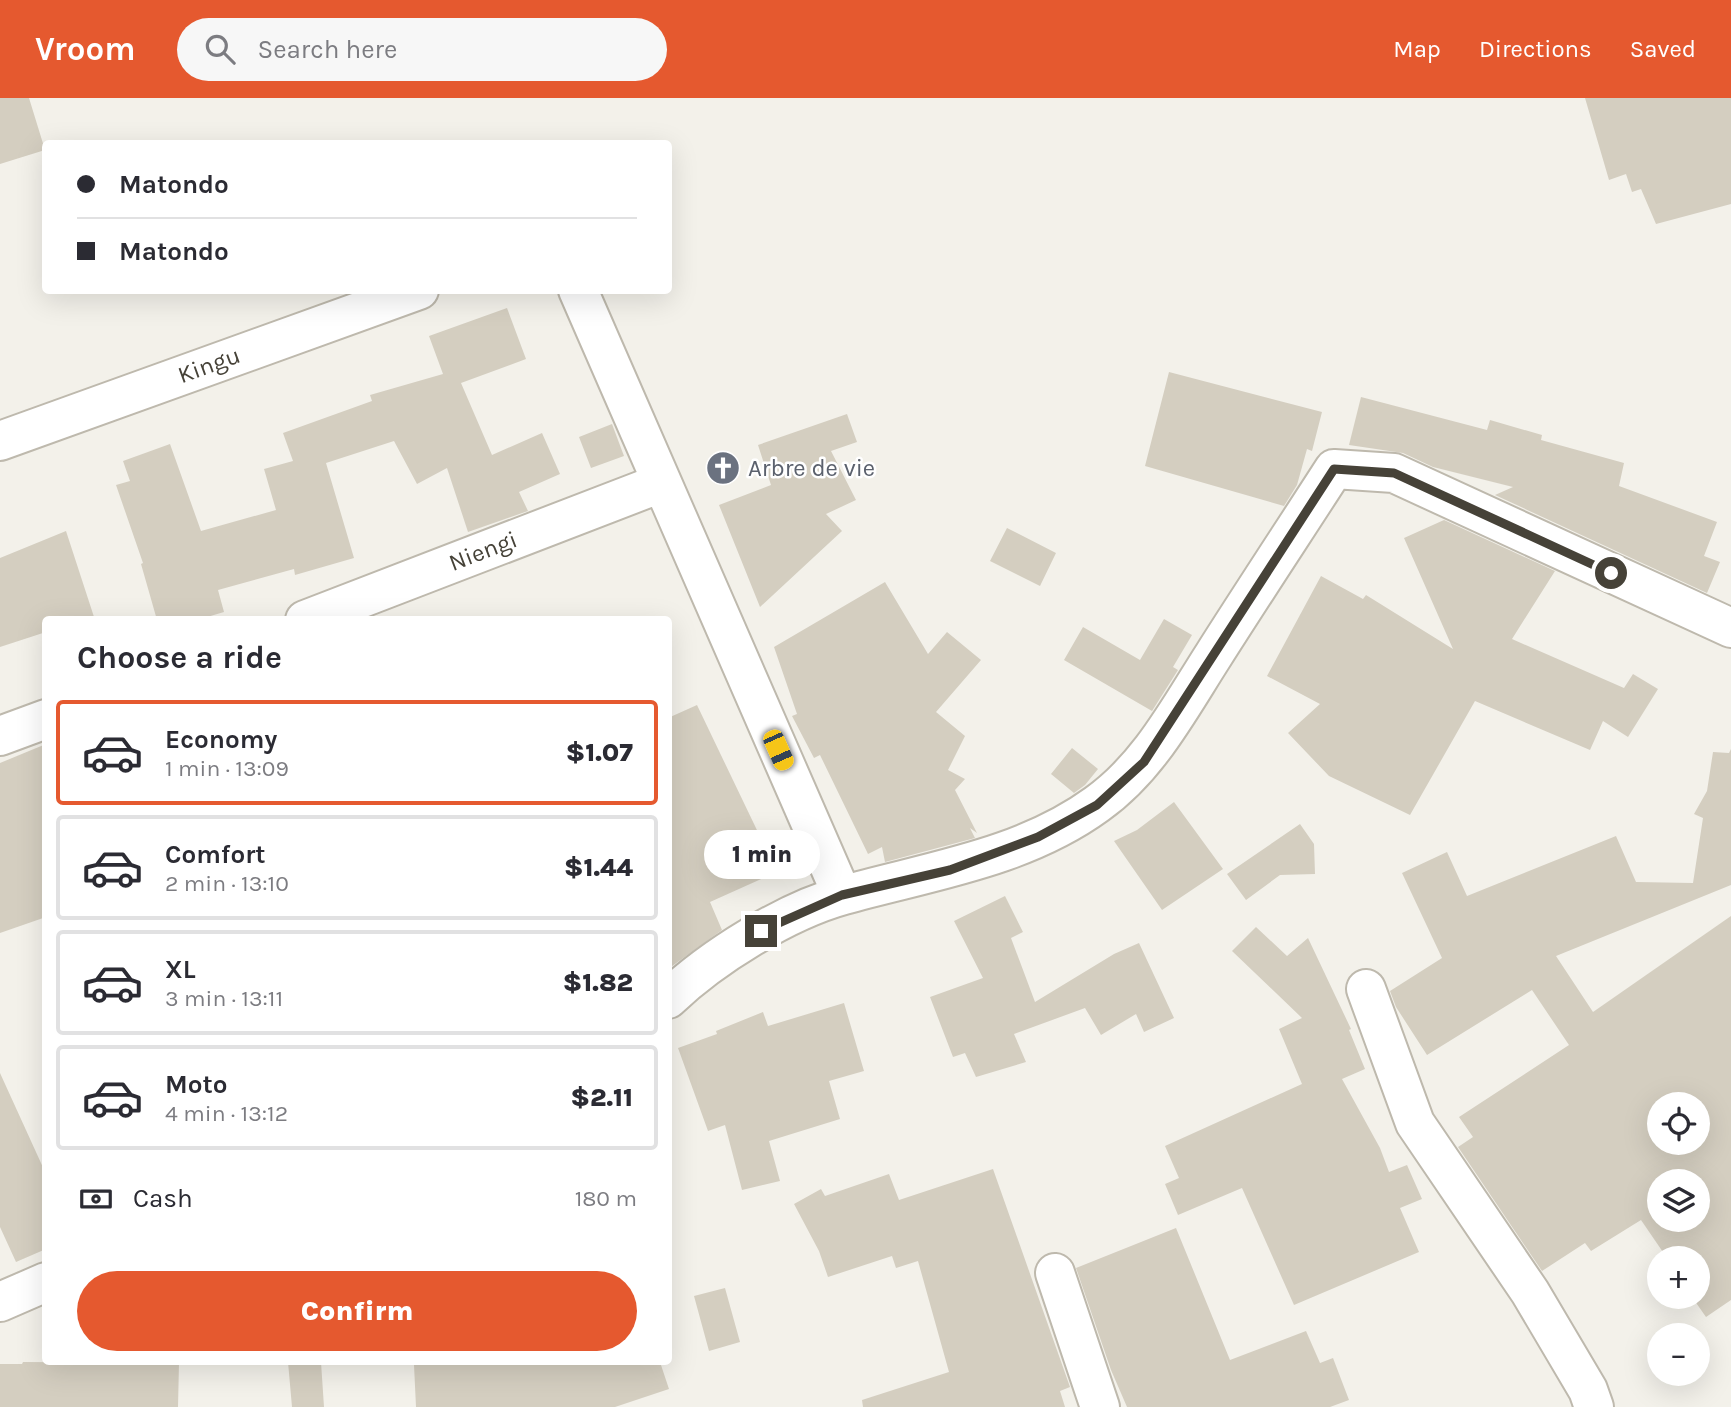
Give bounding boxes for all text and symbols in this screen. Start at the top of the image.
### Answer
search box [177,18,667,81]
text: Vroom [35,30,135,68]
icon: search [201,30,239,68]
text: Search here [257,34,397,65]
text: Map [1393,35,1441,63]
text: Directions [1479,35,1592,63]
text: Saved [1630,35,1696,63]
text: Matondo [119,169,229,200]
text: Matondo [119,236,229,267]
street label: Kingu [174,341,244,389]
church icon: Arbre de vie [704,449,742,487]
place label: Arbre de vie [748,454,875,482]
street label: Niengi [445,525,521,577]
route start [1595,557,1627,589]
text: Choose a ride [77,639,282,676]
icon: car [81,721,144,784]
text: Economy [165,724,277,755]
car [760,727,797,773]
text: $1.07 [566,737,633,768]
text: 1 min · 13:09 [165,755,289,782]
callout: 1 min [703,830,819,878]
icon: car [81,836,144,899]
text: Comfort [165,839,266,870]
text: 1 min [732,841,792,868]
text: $1.44 [564,852,633,883]
text: 2 min · 13:10 [165,870,289,897]
route end [745,915,777,947]
icon: car [81,951,144,1014]
text: XL [165,954,196,985]
text: $1.82 [563,967,633,998]
text: 3 min · 13:11 [165,985,283,1012]
icon: car [81,1066,144,1129]
text: Moto [165,1069,227,1100]
text: $2.11 [570,1082,633,1113]
map controls [1647,1092,1710,1386]
button: locate [1647,1092,1710,1155]
text: 4 min · 13:12 [165,1100,288,1127]
button: layers [1647,1169,1710,1232]
icon: cash [77,1180,115,1218]
text: Cash [133,1183,193,1214]
text: 180 m [575,1185,637,1212]
button: + [1647,1246,1710,1309]
button: Confirm [77,1271,637,1351]
button: − [1647,1323,1710,1386]

